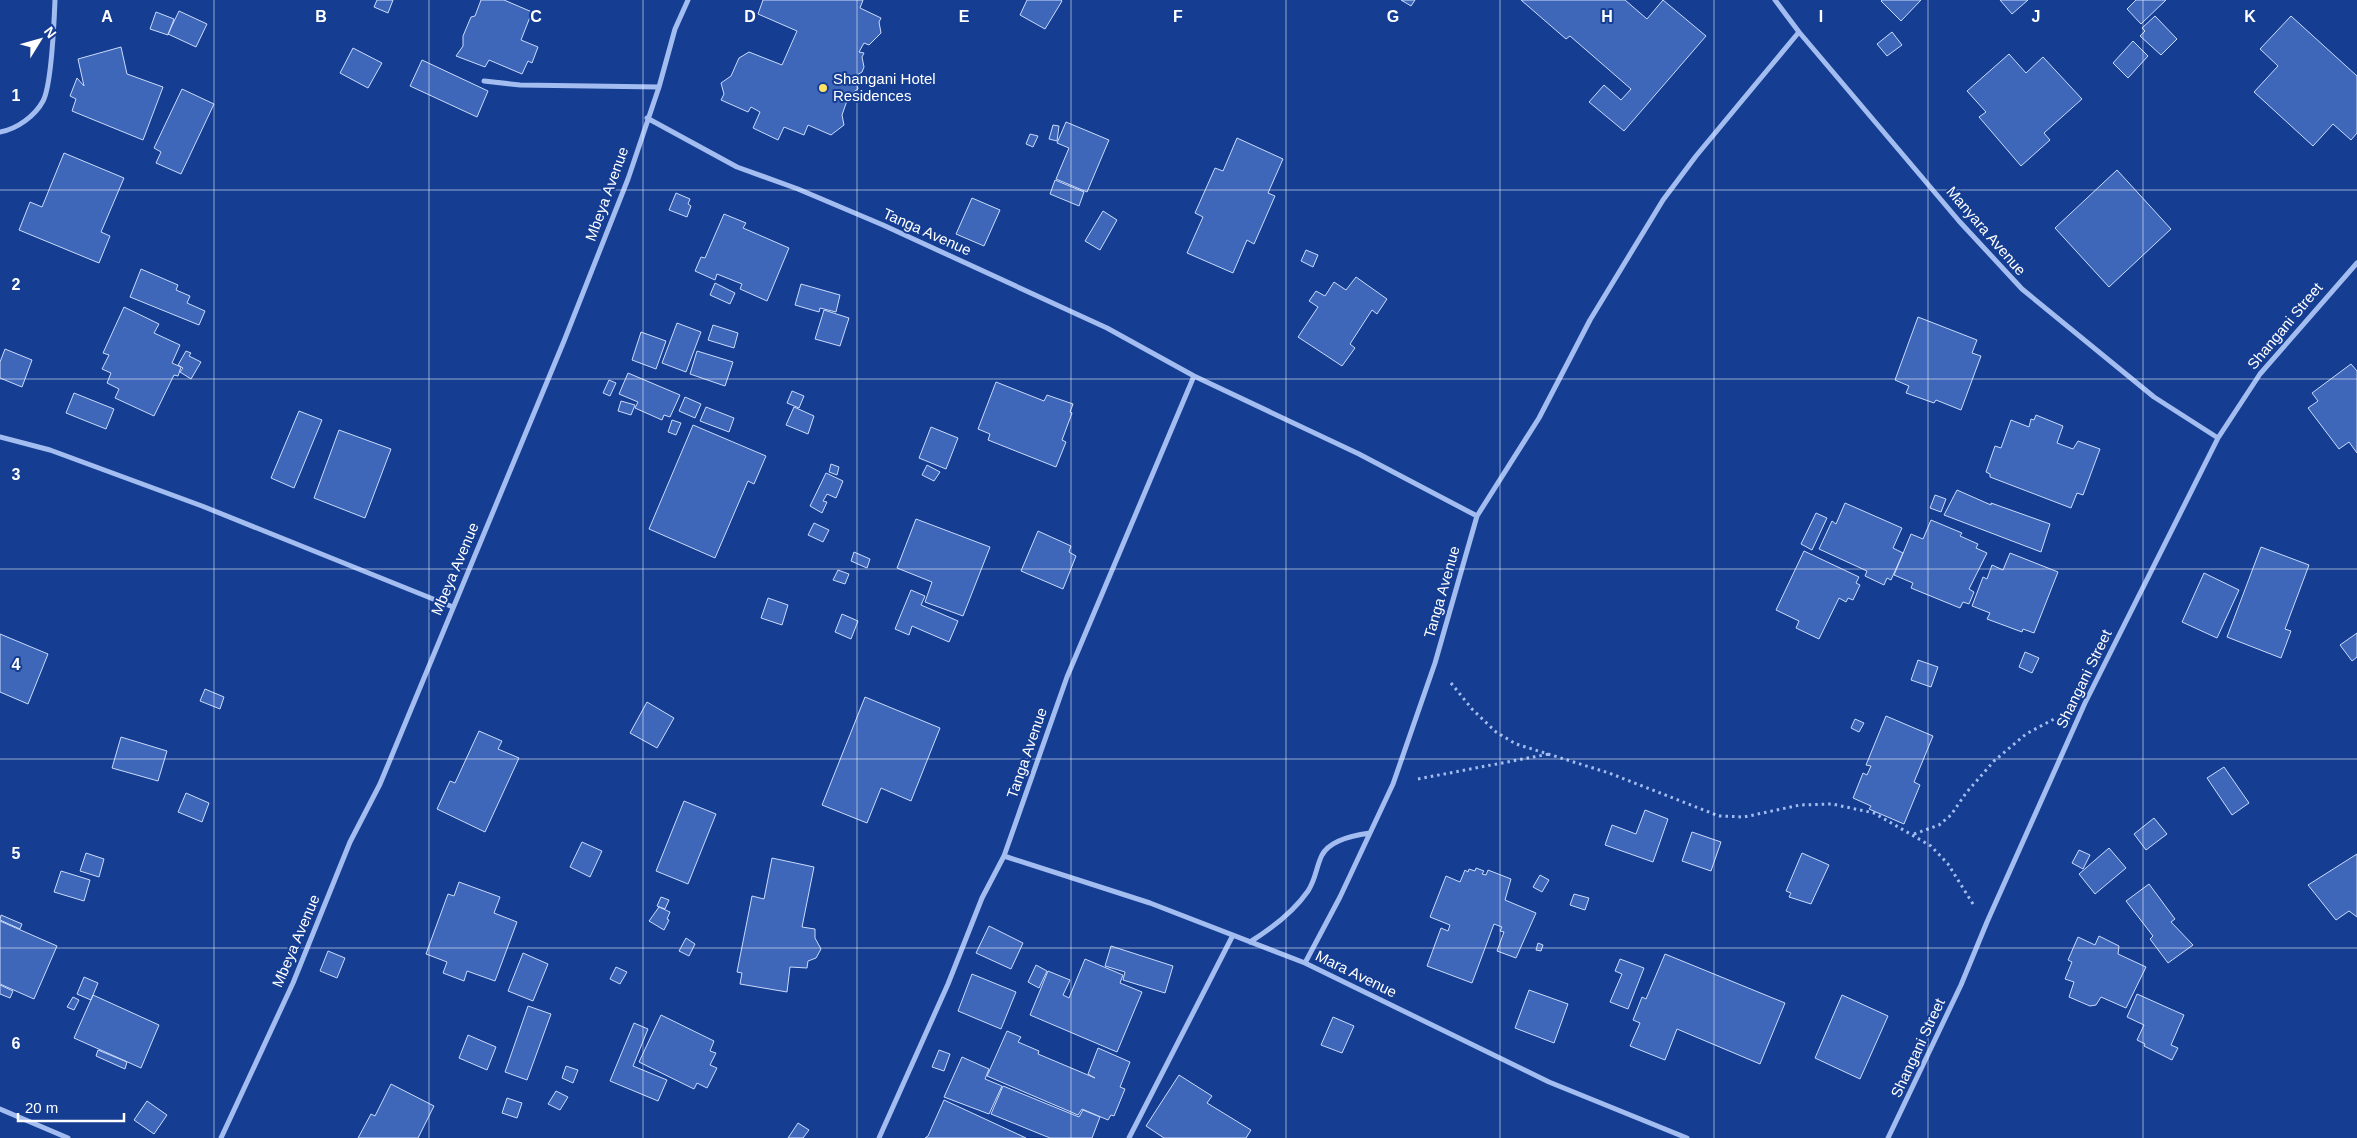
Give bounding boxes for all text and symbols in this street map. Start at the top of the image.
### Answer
text: A [101,8,113,25]
text: B [315,8,327,25]
text: C [530,8,542,25]
text: D [744,8,756,25]
text: E [959,8,970,25]
text: F [1173,8,1183,25]
text: G [1387,8,1399,25]
text: H [1601,8,1613,25]
text: I [1819,8,1823,25]
text: J [2032,8,2040,25]
text: K [2244,8,2256,25]
north arrow [15,15,65,65]
text: N [41,23,60,41]
place label: Shangani Hotel Residences [833,70,936,104]
marker: Shangani Hotel Residences [817,82,829,94]
text: 1 [12,87,21,104]
street label: Mbeya Avenue [582,144,631,243]
street label: Manyara Avenue [1943,183,2030,279]
street label: Tanga Avenue [880,204,974,259]
text: 2 [12,276,21,293]
street label: Shangani Street [2244,278,2326,372]
text: 3 [12,466,21,483]
street label: Mbeya Avenue [427,520,482,618]
street label: Tanga Avenue [1420,544,1463,640]
street label: Shangani Street [2052,626,2115,731]
text: 4 [12,656,21,673]
street label: Tanga Avenue [1003,705,1050,800]
text: 5 [12,845,21,862]
street label: Mbeya Avenue [268,892,323,990]
street label: Mara Avenue [1313,947,1400,1001]
street label: Shangani Street [1887,995,1948,1100]
text: 6 [12,1035,21,1052]
scale bar [18,1090,124,1122]
text: 20 m [25,1099,58,1116]

